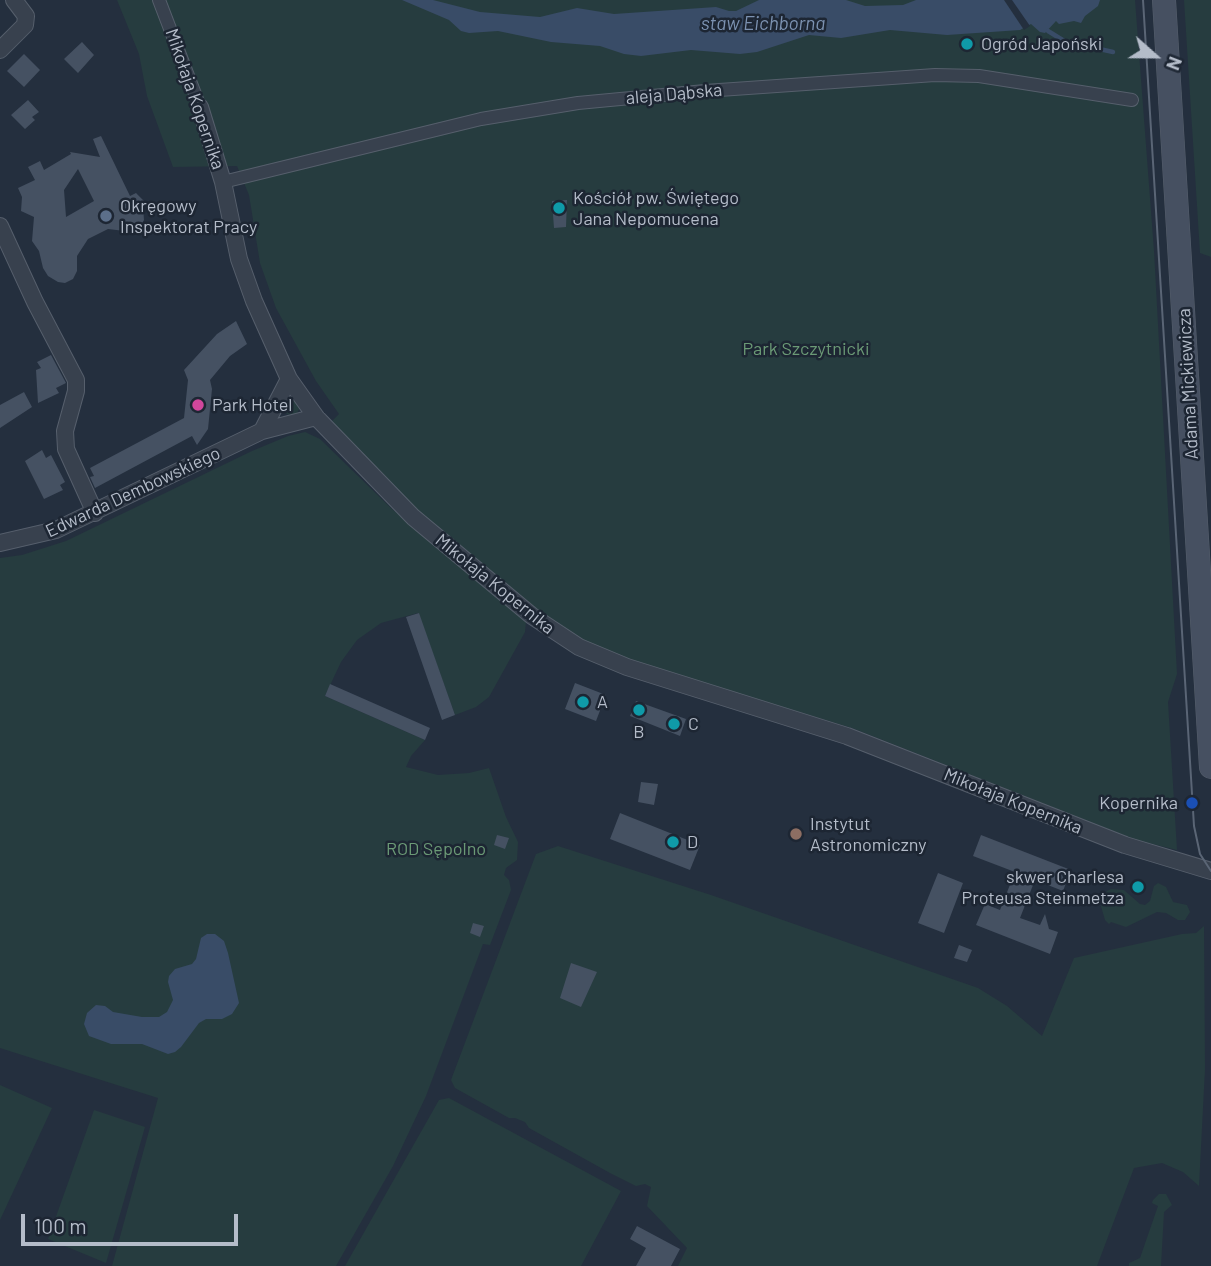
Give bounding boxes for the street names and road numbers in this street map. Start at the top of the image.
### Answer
street label: Mikołaja Kopernika [161,26,229,172]
street label: aleja Dąbska [625,79,723,109]
street label: Adama Mickiewicza [1173,308,1203,460]
street label: Edwarda Dembowskiego [42,442,224,542]
street label: Mikołaja Kopernika [431,529,559,639]
street label: Mikołaja Kopernika [941,763,1085,839]

